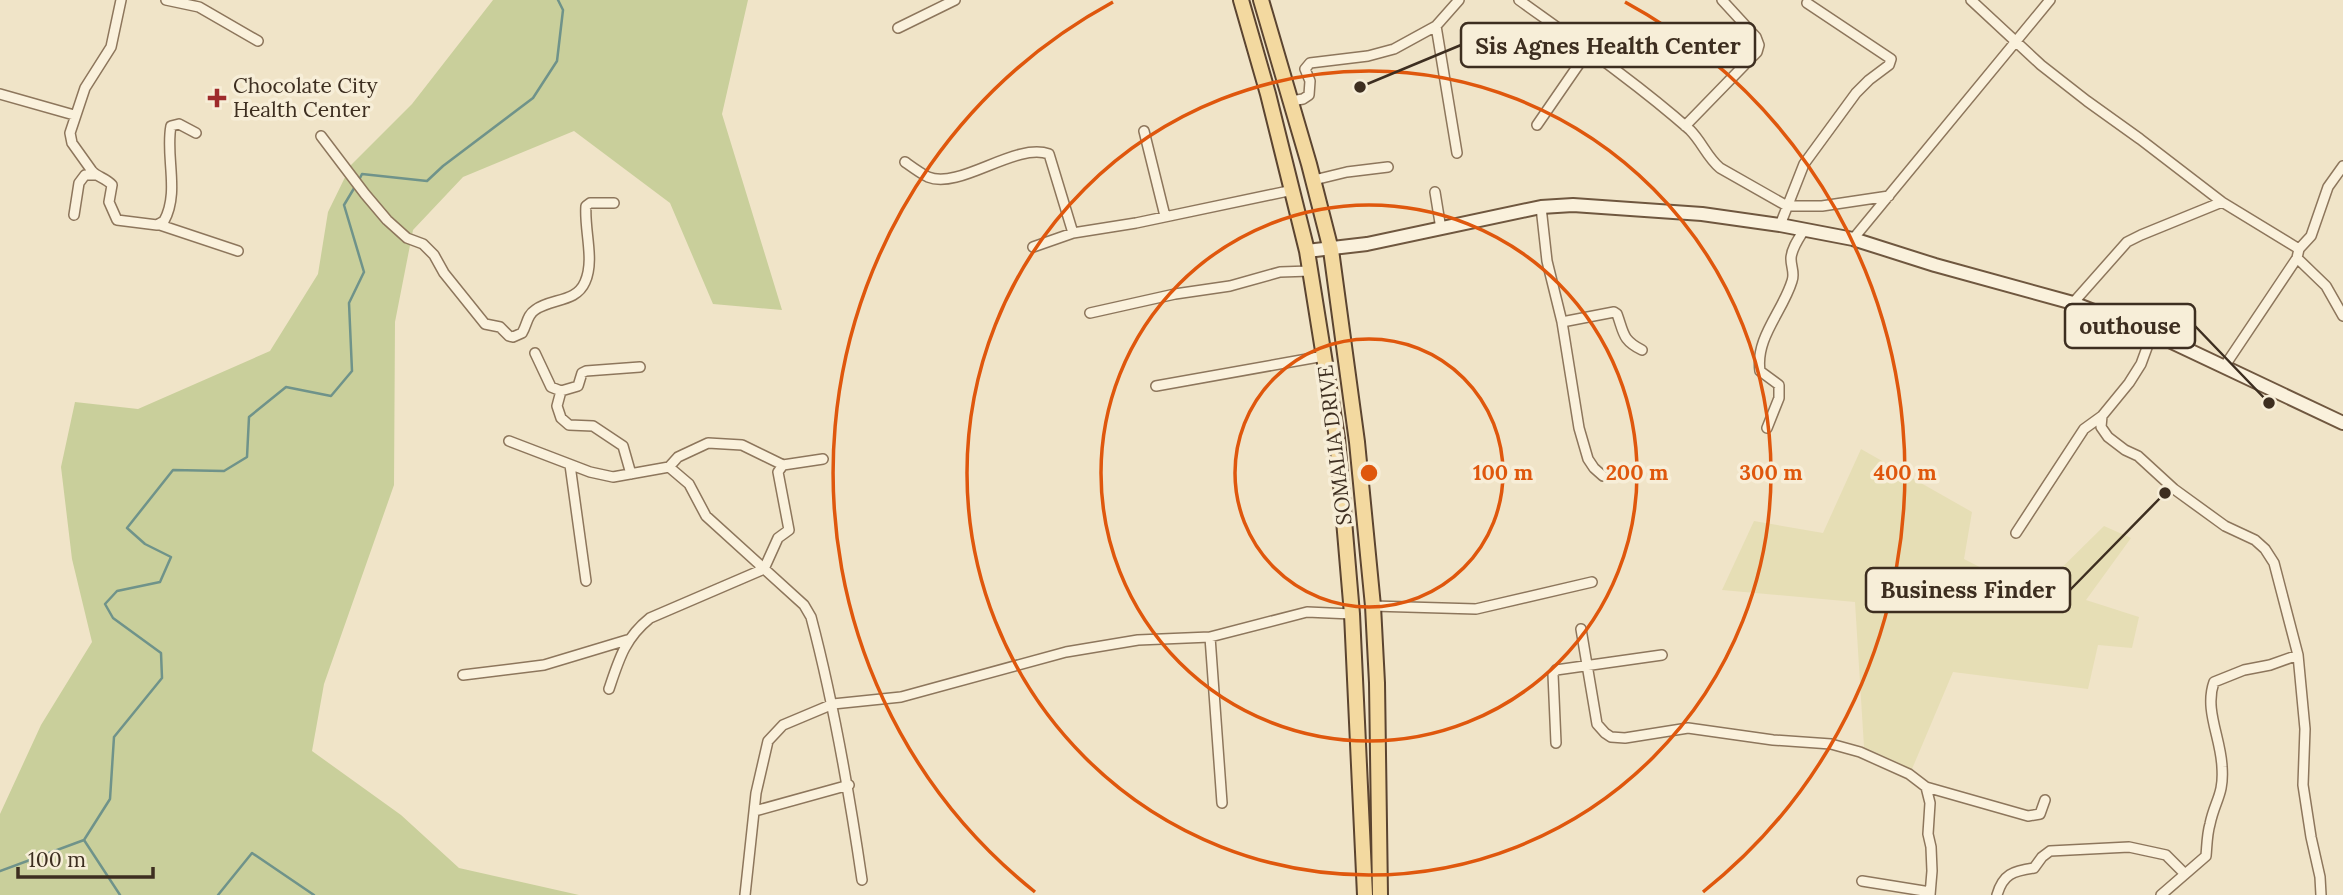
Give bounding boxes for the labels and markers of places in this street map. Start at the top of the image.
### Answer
callout: Sis Agnes Health Center [1461,23,1755,67]
place label: Chocolate City Health Center [233,72,378,123]
marker: Chocolate City Health Center [207,88,227,108]
callout: outhouse [2065,304,2195,348]
centre of rings [1357,461,1381,485]
callout: Business Finder [1866,568,2070,612]

